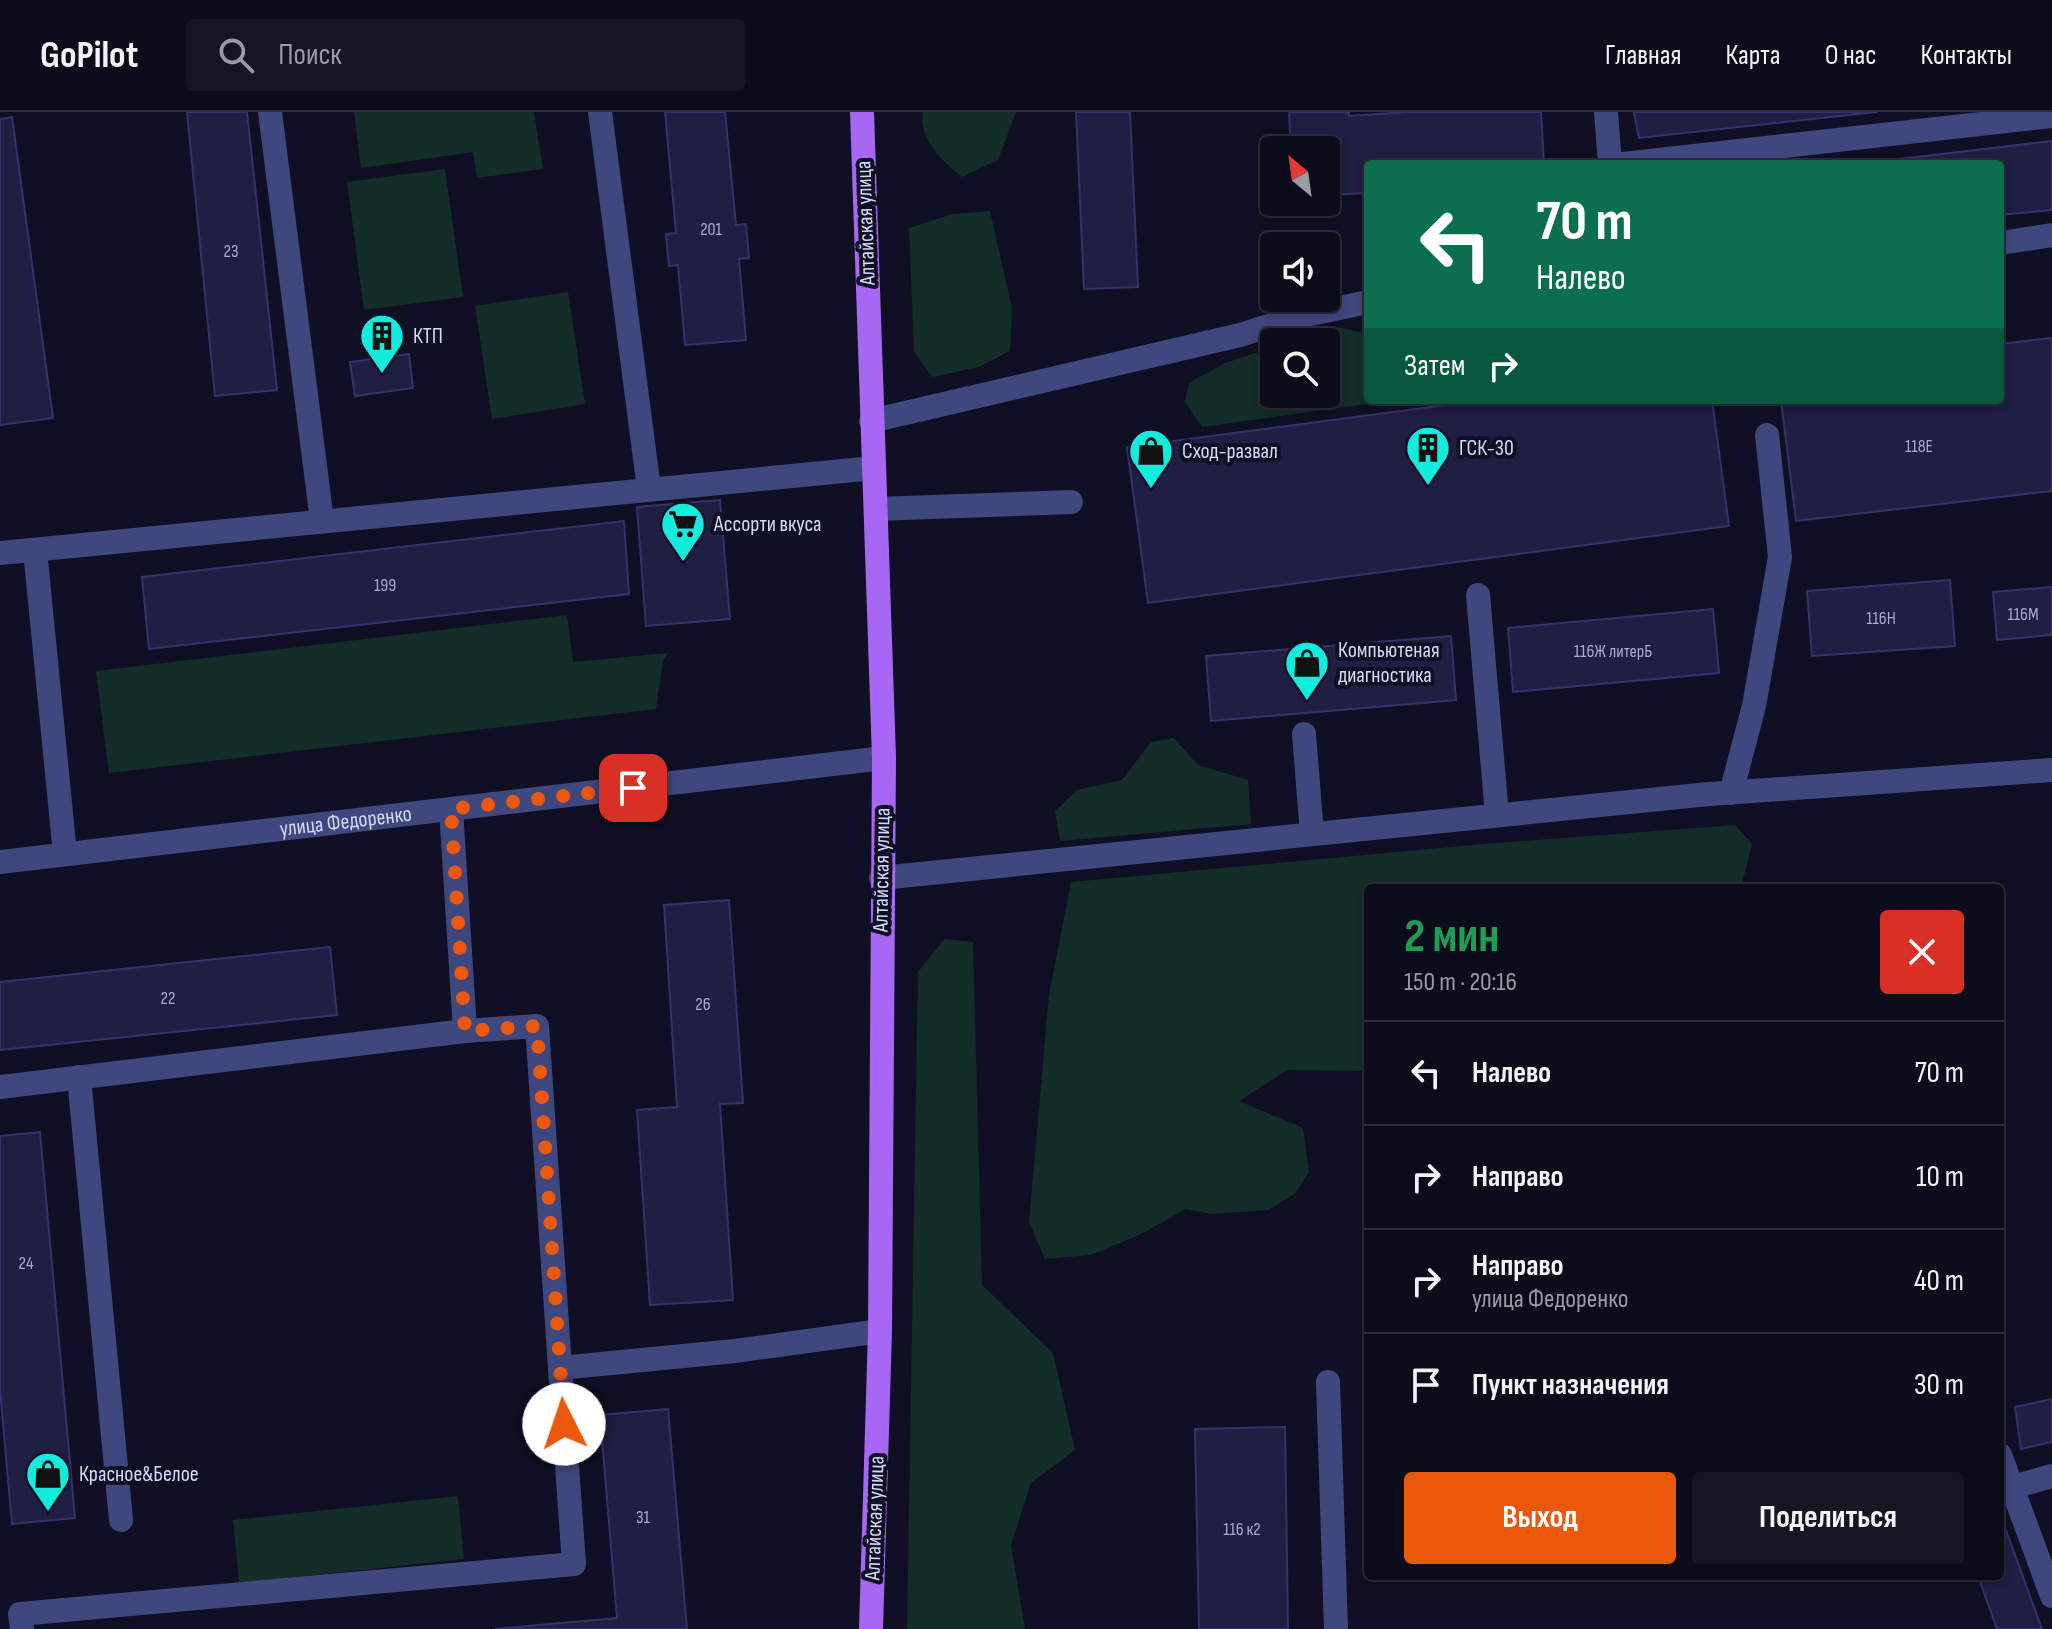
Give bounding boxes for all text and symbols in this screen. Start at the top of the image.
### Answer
search box [186,19,746,91]
text: GoPilot [40,33,138,78]
icon: search [214,33,258,77]
text: Поиск [278,37,342,73]
text: Главная [1605,39,1681,72]
text: Карта [1725,39,1781,72]
text: О нас [1825,39,1877,72]
text: Контакты [1921,39,2012,72]
north arrow [1260,136,1340,216]
map controls [1260,136,1340,408]
street label: Алтайская улица [850,160,882,287]
text: 70 m [1536,189,1633,256]
icon: left [1404,192,1508,296]
house number: 201 [700,219,723,240]
button: sound [1260,232,1340,312]
house number: 23 [224,241,239,262]
text: Налево [1536,257,1626,300]
building icon: КТП [358,312,406,375]
place label: КТП [413,323,443,350]
button: search [1260,328,1340,408]
icon: right [1481,344,1525,388]
text: Затем [1404,348,1465,384]
building icon: ГСК-30 [1404,424,1452,487]
shop icon: Сход-развал [1127,427,1175,490]
place label: ГСК-30 [1459,435,1514,462]
house number: 118Е [1905,436,1933,457]
place label: Сход-развал [1182,438,1278,465]
supermarket icon: Ассорти вкуса [659,500,707,563]
place label: Ассорти вкуса [713,511,822,538]
house number: 199 [374,575,396,596]
house number: 116М [2007,604,2039,625]
house number: 116Н [1866,608,1896,629]
place label: Компьютеная диагностика [1338,637,1440,689]
shop icon: Компьютеная диагностика [1283,639,1331,702]
house number: 116Ж литерБ [1574,641,1652,662]
pin [599,754,667,822]
icon: arrive [611,766,655,810]
street label: улица Федоренко [278,800,413,842]
street label: Алтайская улица [867,808,897,933]
text: 2 мин [1404,908,1499,965]
button: close [1880,910,1964,994]
text: 150 m · 20:16 [1404,967,1517,998]
house number: 22 [161,988,175,1009]
house number: 26 [695,994,711,1015]
icon: left [1404,1051,1448,1095]
text: Налево [1472,1055,1551,1091]
text: 70 m [1915,1055,1964,1091]
icon: right [1404,1155,1448,1199]
text: Направо [1472,1159,1564,1195]
text: 10 m [1916,1159,1964,1195]
text: Направо [1472,1248,1564,1284]
house number: 24 [19,1253,34,1274]
icon: right [1404,1259,1448,1303]
text: 40 m [1914,1263,1964,1299]
text: улица Федоренко [1472,1284,1629,1315]
icon: arrive [1404,1363,1448,1407]
text: Пункт назначения [1472,1367,1669,1403]
text: 30 m [1914,1367,1964,1403]
position arrow [522,1382,606,1466]
shop icon: Красное&Белое [24,1450,72,1513]
street label: Алтайская улица [859,1455,891,1582]
place label: Красное&Белое [79,1461,199,1488]
button: Выход [1404,1472,1676,1564]
button: Поделиться [1692,1472,1964,1564]
house number: 31 [636,1507,651,1528]
house number: 116 к2 [1223,1519,1261,1540]

